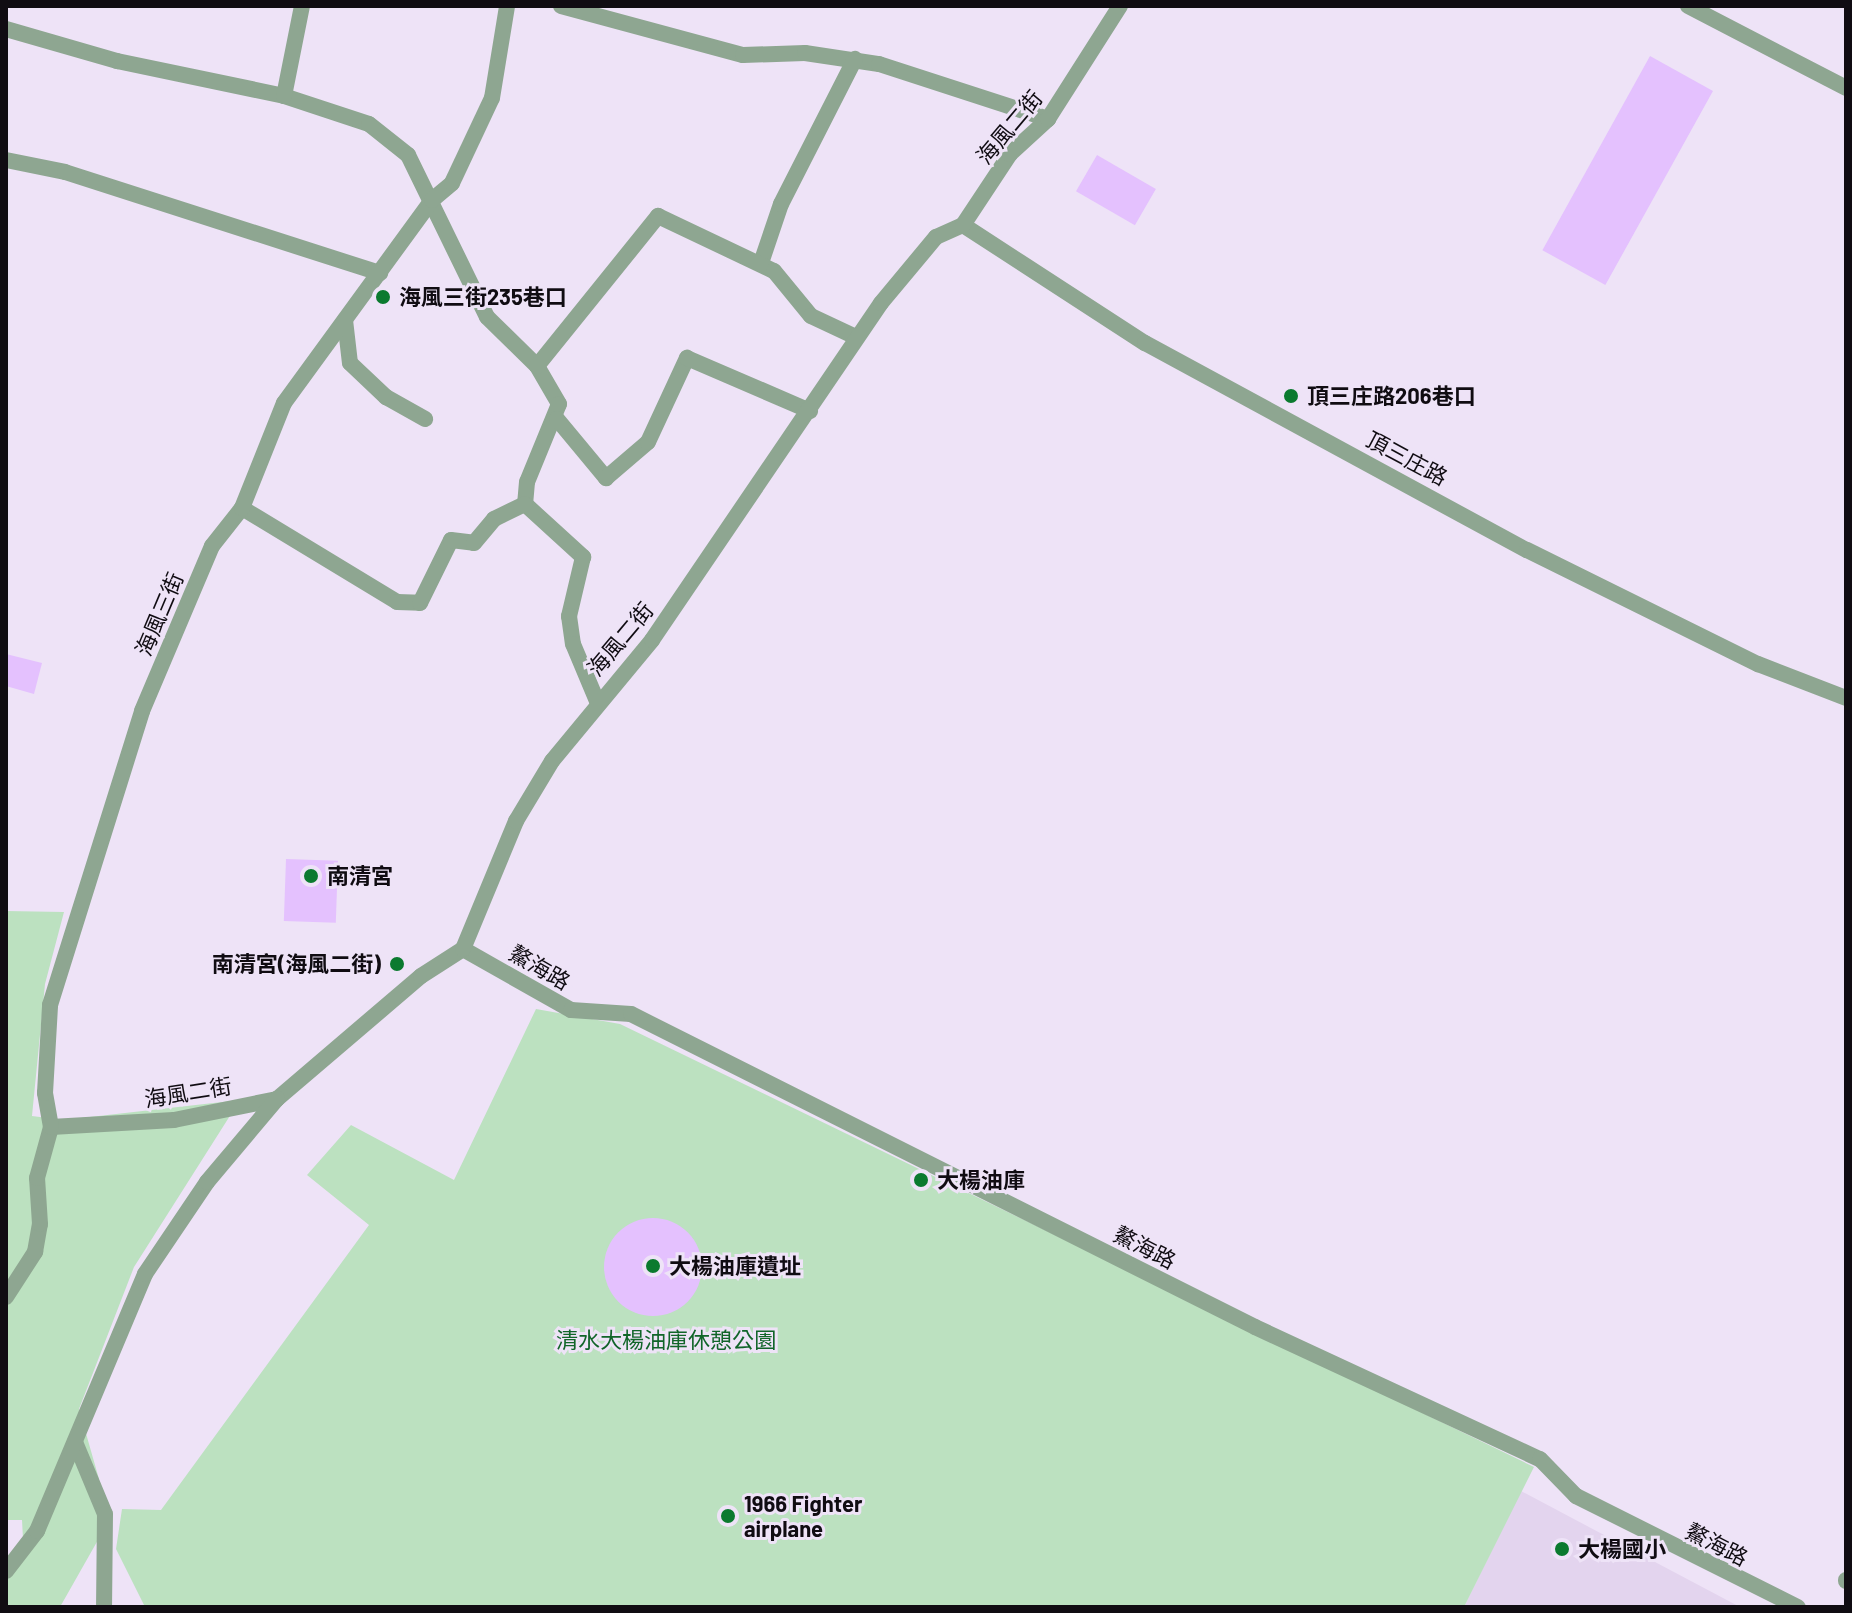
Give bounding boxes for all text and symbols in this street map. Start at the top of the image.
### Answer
street label: 海風二街 [971,85,1047,169]
place label: 海風三街235巷口 [399,284,567,310]
marker: 海風三街235巷口 [374,288,392,306]
place label: 頂三庄路206巷口 [1307,383,1476,409]
marker: 頂三庄路206巷口 [1282,387,1300,405]
street label: 頂三庄路 [1362,426,1452,490]
street label: 海風三街 [130,568,188,660]
street label: 海風二街 [582,597,658,681]
place label: 南清宮 [327,863,393,889]
marker: 南清宮 [302,867,320,885]
street label: 鰲海路 [505,939,575,995]
place label: 南清宮(海風二街) [212,951,381,977]
marker: 南清宮(海風二街) [388,955,406,973]
street label: 海風二街 [142,1072,234,1112]
place label: 大楊油庫 [937,1167,1025,1193]
marker: 大楊油庫 [912,1171,930,1189]
street label: 鰲海路 [1110,1220,1180,1274]
place label: 大楊油庫遺址 [669,1253,801,1279]
marker: 大楊油庫遺址 [644,1257,662,1275]
park label: 清水大楊油庫休憩公園 [556,1327,776,1353]
place label: 1966 Fighter airplane [744,1490,862,1542]
marker: 1966 Fighter airplane [719,1507,737,1525]
street label: 鰲海路 [1682,1517,1752,1571]
place label: 大楊國小 [1578,1536,1666,1562]
marker: 大楊國小 [1553,1540,1571,1558]

